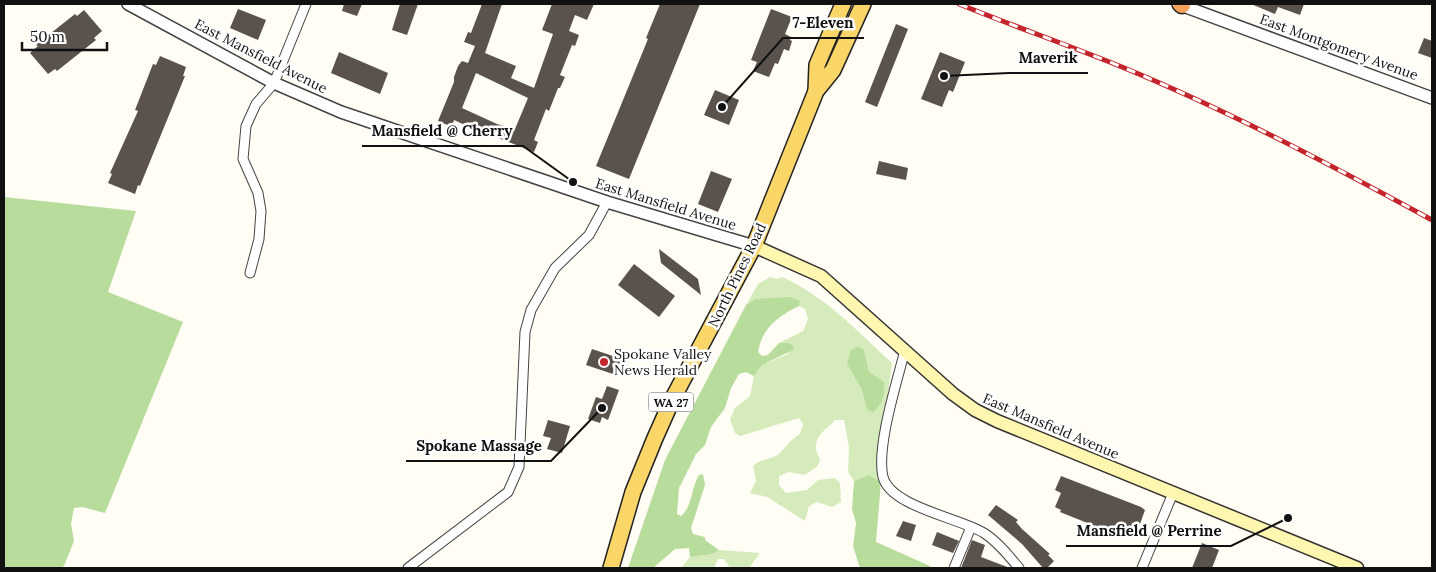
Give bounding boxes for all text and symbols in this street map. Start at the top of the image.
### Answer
callout: 7-Eleven [783,8,864,38]
street label: East Montgomery Avenue [1257,10,1421,84]
text: 7-Eleven [792,13,854,32]
street label: East Mansfield Avenue [192,15,331,97]
scale bar [22,20,108,52]
text: 50 m [30,27,65,46]
callout: Maverik [1009,43,1088,73]
text: Maverik [1018,48,1078,67]
callout: Mansfield @ Cherry [362,116,523,146]
text: Mansfield @ Cherry [371,121,513,140]
street label: East Mansfield Avenue [593,174,739,234]
street label: North Pines Road [704,220,770,330]
place label: Spokane Valley News Herald [614,345,712,379]
marker: Spokane Valley News Herald [598,356,610,368]
street label: East Mansfield Avenue [980,389,1122,463]
road number: WA 27 [648,392,694,412]
callout: Spokane Massage [406,431,551,461]
text: Spokane Massage [416,436,542,455]
callout: Mansfield @ Perrine [1066,516,1231,546]
text: Mansfield @ Perrine [1077,521,1222,540]

